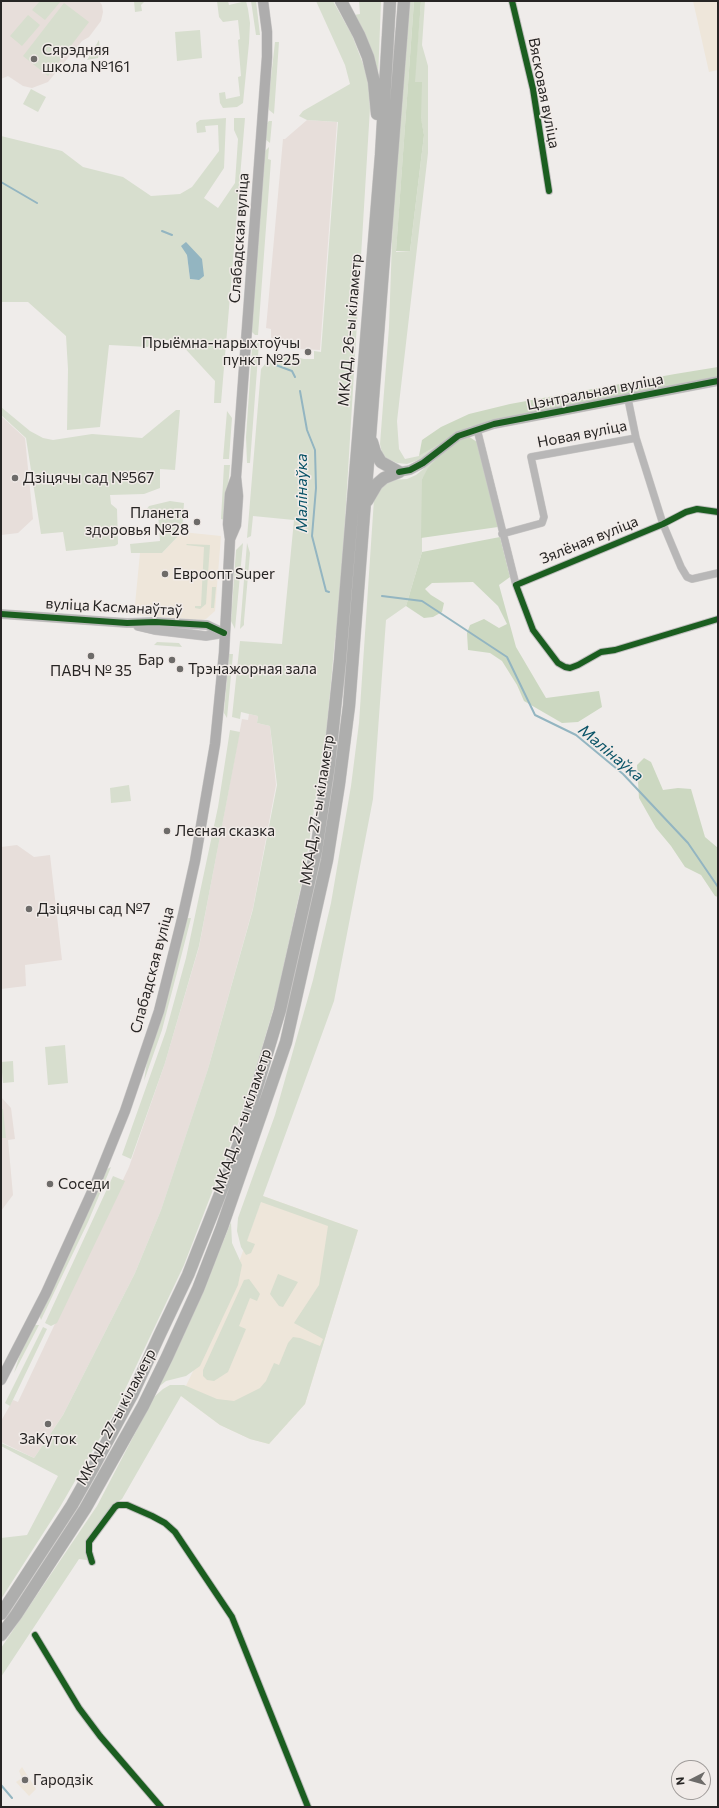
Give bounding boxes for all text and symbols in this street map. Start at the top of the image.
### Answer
street label: Вясковая вуліца [524,36,564,150]
place label: Сярэдняя школа №161 [42,41,130,76]
marker: Сярэдняя школа №161 [29,54,39,64]
street label: Слабадская вуліца [225,172,253,304]
street label: МКАД, 26-ы кіламетр [334,253,366,407]
place label: Прыёмна-нарыхтоўчы пункт №25 [142,334,300,369]
marker: Прыёмна-нарыхтоўчы пункт №25 [303,347,313,357]
street label: Цэнтральная вуліца [525,370,665,414]
street label: Новая вуліца [536,416,628,452]
water label: Малінаўка [292,454,312,532]
place label: Дзіцячы сад №567 [23,469,154,487]
marker: Дзіцячы сад №567 [10,473,20,483]
place label: Планета здоровья №28 [85,504,189,539]
street label: Зялёная вуліца [537,512,641,568]
marker: Планета здоровья №28 [192,517,202,527]
place label: Евроопт Super [173,565,275,583]
marker: Евроопт Super [160,569,170,579]
street label: вуліца Касманаўтаў [45,594,183,620]
marker: ПАВЧ № 35 [86,651,96,661]
place label: Бар [138,651,164,669]
marker: Бар [167,655,177,665]
place label: Трэнажорная зала [188,660,317,678]
place label: ПАВЧ № 35 [50,662,132,680]
marker: Трэнажорная зала [175,664,185,674]
water label: Малінаўка [575,720,647,786]
street label: МКАД, 27-ы кіламетр [296,734,338,886]
place label: Лесная сказка [175,822,275,840]
marker: Лесная сказка [162,826,172,836]
place label: Дзіцячы сад №7 [37,900,151,918]
marker: Дзіцячы сад №7 [24,904,34,914]
street label: Слабадская вуліца [126,905,178,1035]
street label: МКАД, 27-ы кіламетр [209,1046,275,1196]
place label: Соседи [58,1175,110,1193]
marker: Соседи [45,1179,55,1189]
street label: МКАД, 27-ы кіламетр [72,1346,160,1488]
marker: ЗаКуток [43,1419,53,1429]
place label: ЗаКуток [19,1430,77,1448]
north arrow [671,1760,711,1800]
place label: Гародзік [33,1771,94,1789]
marker: Гародзік [20,1775,30,1785]
text: N [673,1776,686,1786]

